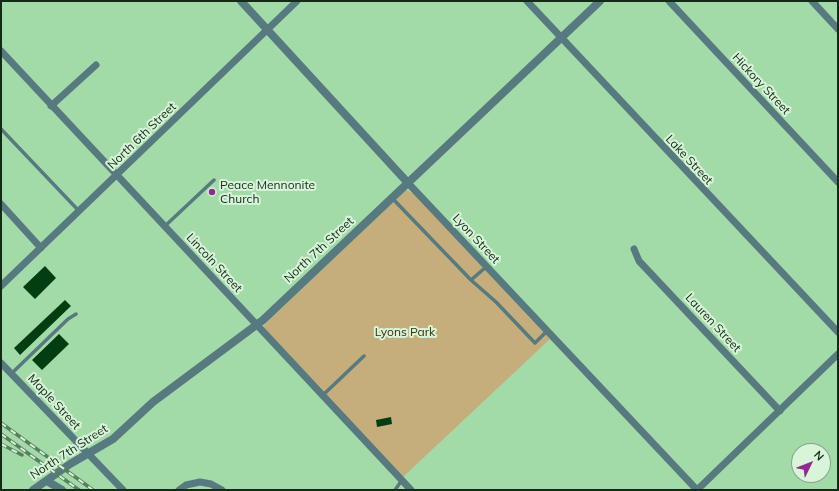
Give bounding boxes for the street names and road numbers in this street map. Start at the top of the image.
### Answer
street label: Hickory Street [729,50,793,118]
street label: North 6th Street [105,100,179,172]
street label: Lake Street [662,132,716,188]
street label: Lyon Street [449,211,503,267]
street label: North 7th Street [281,214,357,286]
street label: Lincoln Street [183,231,245,295]
street label: Lauren Street [682,291,744,355]
street label: Maple Street [25,371,83,433]
street label: North 7th Street [28,422,110,482]

